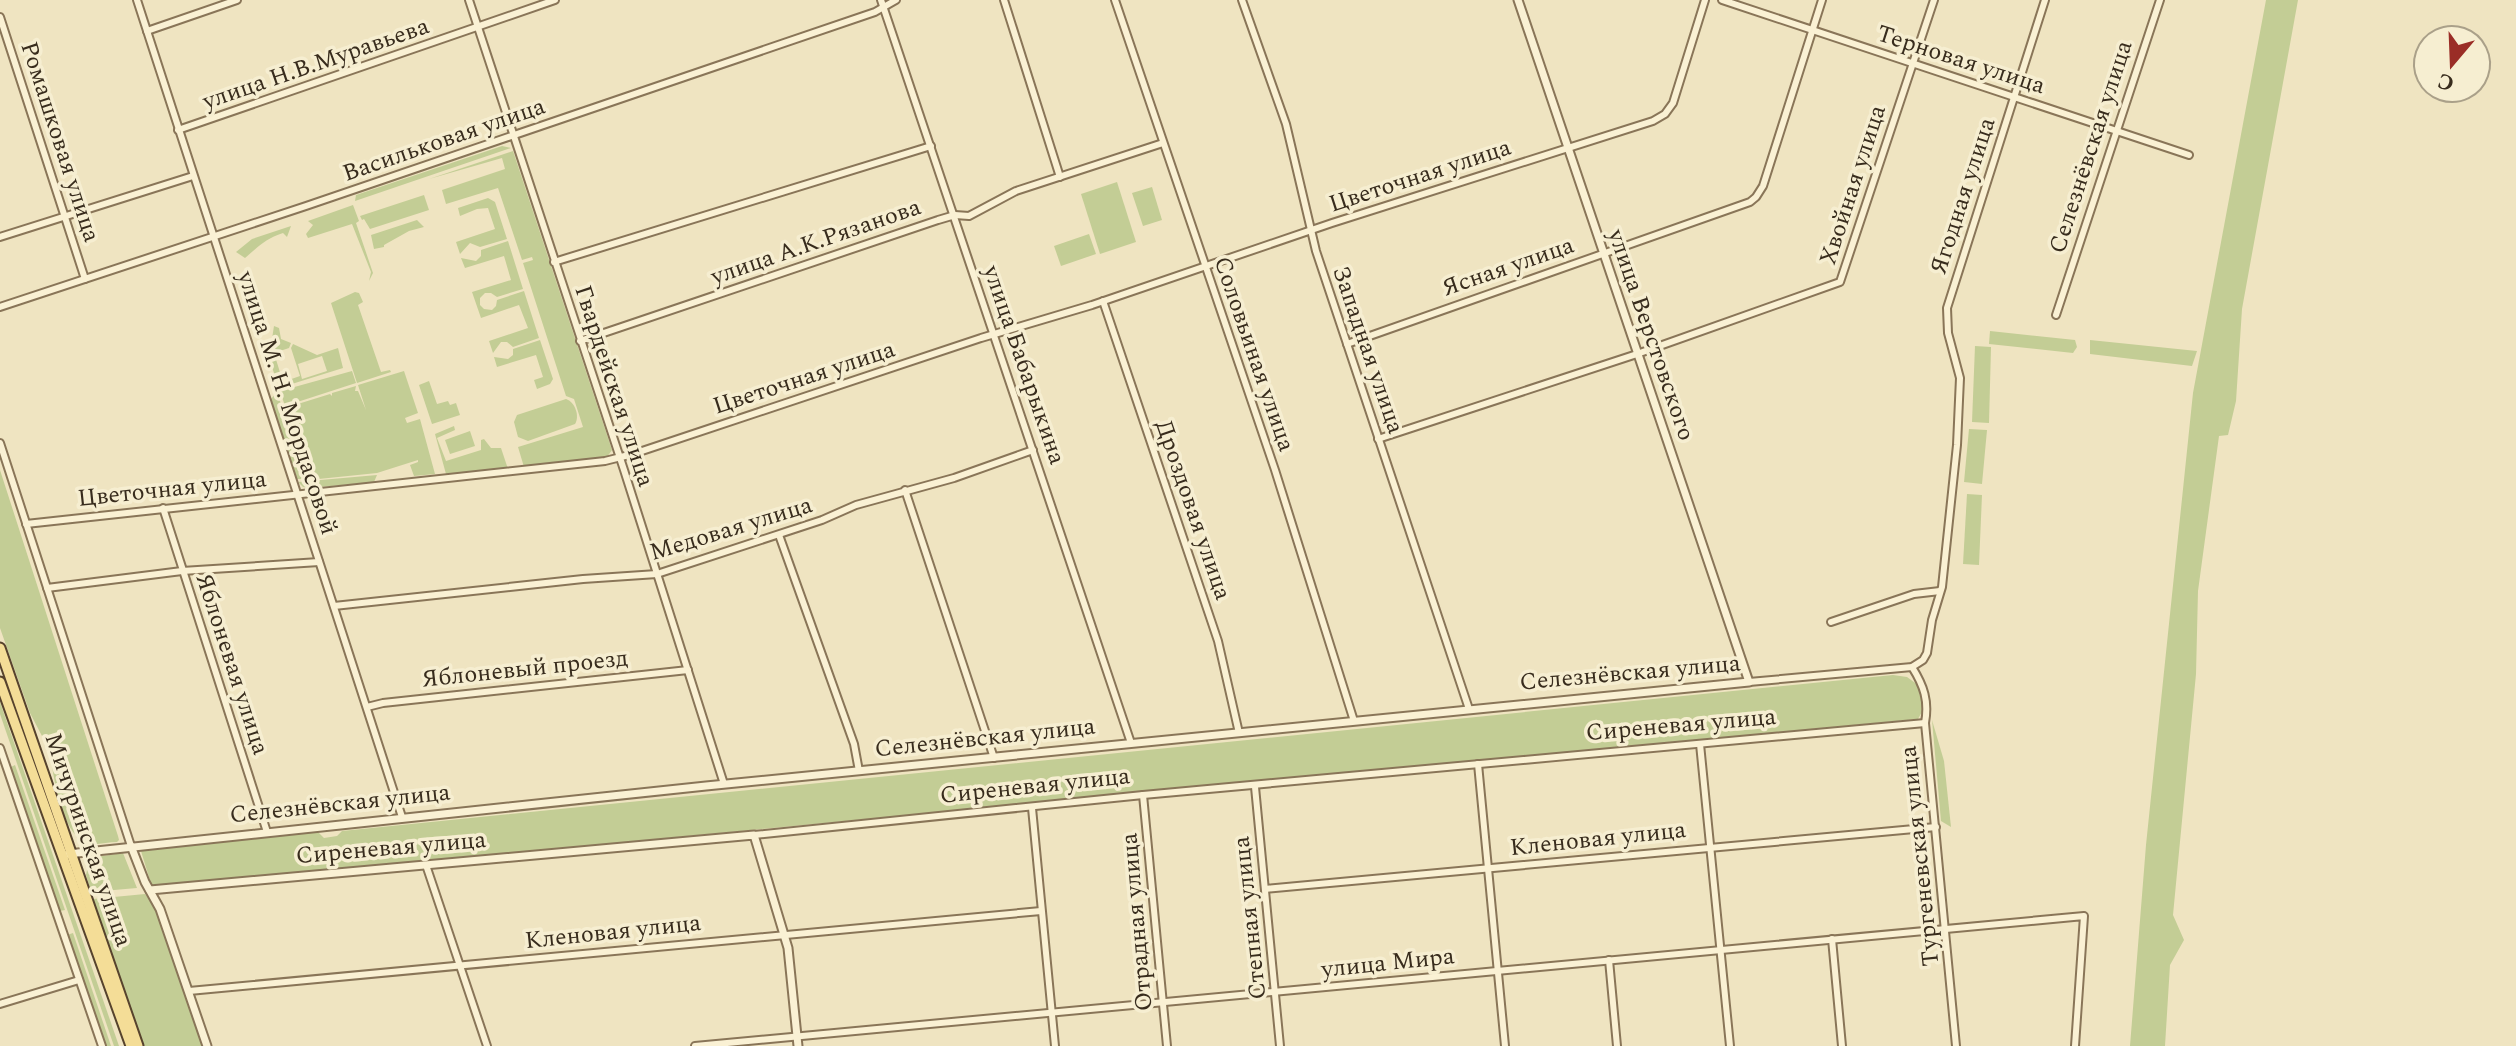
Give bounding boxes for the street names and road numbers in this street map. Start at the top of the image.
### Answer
street label: улица Н.В.Муравьева [197,8,435,120]
street label: Терновая улица [1872,16,2050,104]
street label: Селезнёвская улица [2040,36,2142,258]
street label: Ромашковая улица [11,37,109,247]
street label: Васильковая улица [338,88,550,192]
street label: Хвойная улица [1810,100,1896,270]
street label: Ягодная улица [1921,113,2005,279]
street label: Цветочная улица [1324,129,1516,222]
street label: улица А.К.Рязанова [705,189,926,295]
street label: улица Верстовского [1598,223,1704,446]
street label: Ясная улица [1437,227,1579,306]
street label: Соловьиная улица [1204,252,1304,457]
street label: улица Бабарыкина [973,260,1075,470]
street label: Западная улица [1322,261,1414,439]
street label: улица М. Н. Мордасовой [227,266,347,539]
street label: Гвардейская улица [564,281,664,492]
street label: Цветочная улица [708,331,900,424]
street label: Дроздовая улица [1145,415,1241,605]
street label: Цветочная улица [76,461,268,517]
street label: Медовая улица [645,487,817,571]
street label: Яблоневая улица [186,568,278,760]
street label: Яблоневый проезд [420,640,630,698]
street label: Селезнёвская улица [1518,645,1742,701]
street label: Сиреневая улица [1584,699,1778,751]
street label: Селезнёвская улица [873,708,1097,767]
street label: Мичуринская улица [35,728,142,952]
street label: Тургеневская улица [1890,744,1949,968]
street label: Сиреневая улица [938,758,1132,814]
street label: Селезнёвская улица [228,774,452,833]
street label: Кленовая улица [1508,812,1688,866]
street label: Сиреневая улица [294,822,488,874]
street label: Отрадная улица [1111,831,1163,1013]
street label: Степная улица [1223,834,1276,1001]
street label: Кленовая улица [523,905,703,959]
street label: улица Мира [1319,938,1457,988]

